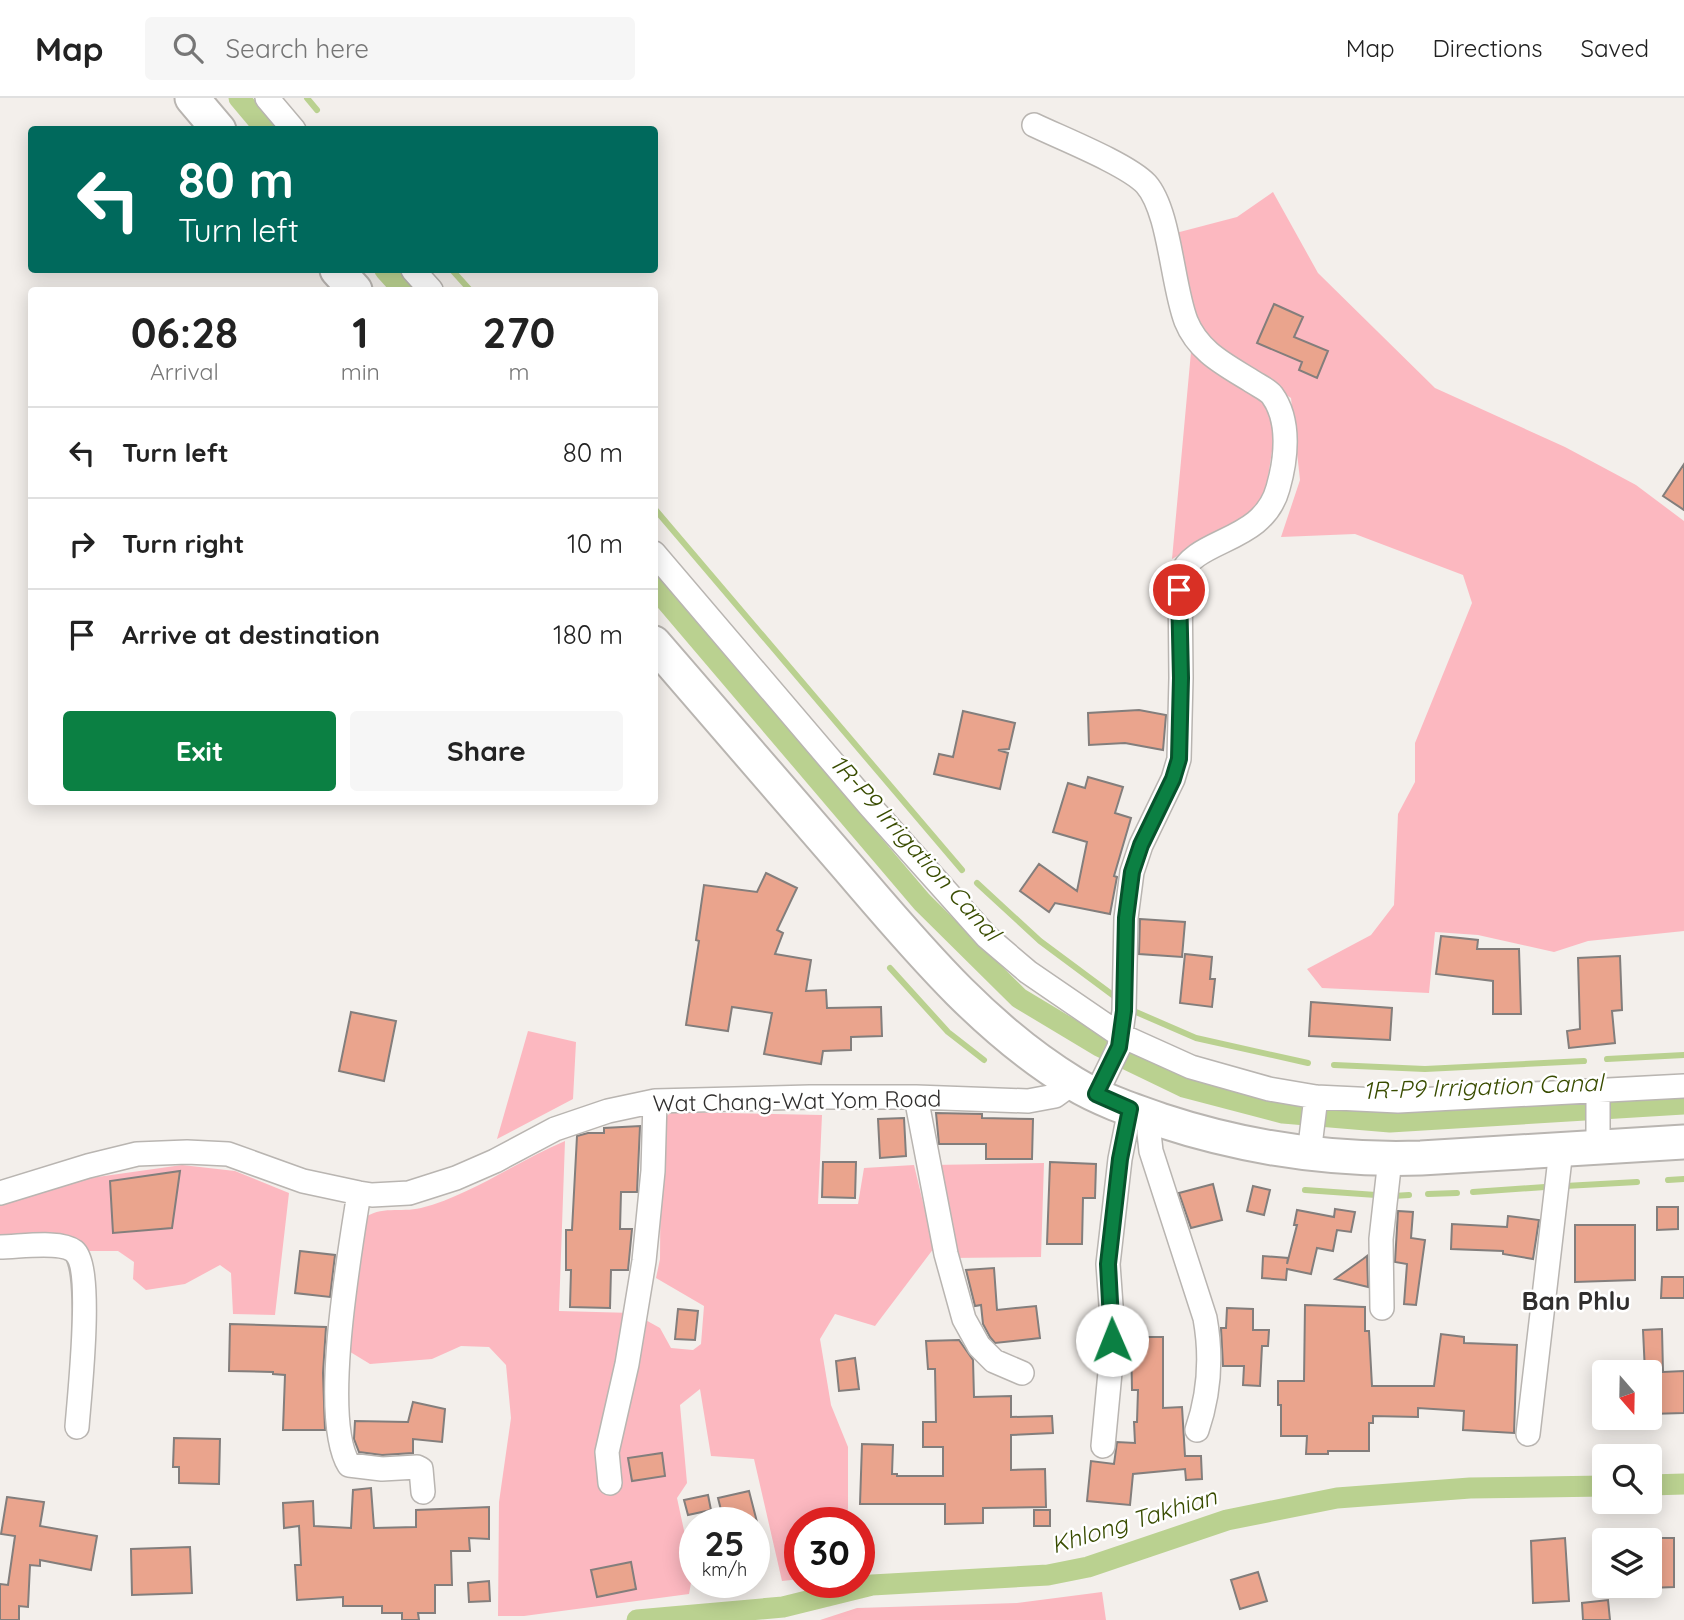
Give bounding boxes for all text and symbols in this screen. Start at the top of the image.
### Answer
search box [145,17,635,80]
text: Map [35,28,103,69]
icon: search [169,29,207,67]
text: Search here [225,32,369,65]
text: Map [1346,33,1395,63]
text: Directions [1433,33,1543,63]
text: Saved [1581,33,1649,63]
text: 80 m [178,149,294,210]
icon: left [63,154,154,245]
text: Turn left [178,210,299,250]
text: 06:28 [131,306,238,359]
text: 1 [352,306,368,359]
text: 270 [483,306,555,359]
text: Arrival [150,357,219,386]
text: min [341,357,380,386]
text: m [508,357,529,386]
icon: left [63,434,101,472]
text: Turn left [122,436,229,469]
text: 80 m [563,436,623,469]
icon: right [63,525,101,563]
text: Turn right [122,527,244,560]
text: 10 m [567,527,623,560]
pin [1149,560,1209,620]
icon: arrive [1160,571,1198,609]
icon: arrive [63,616,101,654]
text: Arrive at destination [122,618,380,651]
text: 180 m [553,618,623,651]
button: Exit [63,711,336,791]
button: Share [350,711,623,791]
water label: 1R-P9 Irrigation Canal [824,748,1009,948]
water label: 1R-P9 Irrigation Canal [1363,1067,1606,1105]
street label: Wat Chang-Wat Yom Road [652,1083,942,1118]
district label: Ban Phlu [1521,1284,1631,1317]
position arrow [1075,1303,1149,1377]
north arrow [1592,1360,1662,1430]
map controls [1592,1360,1662,1598]
button: search [1592,1444,1662,1514]
water label: Khlong Takhian [1047,1480,1221,1559]
speed limit sign: 30 [784,1507,875,1598]
text: 25 [704,1521,745,1565]
button: layers [1592,1528,1662,1598]
text: km/h [702,1558,747,1581]

